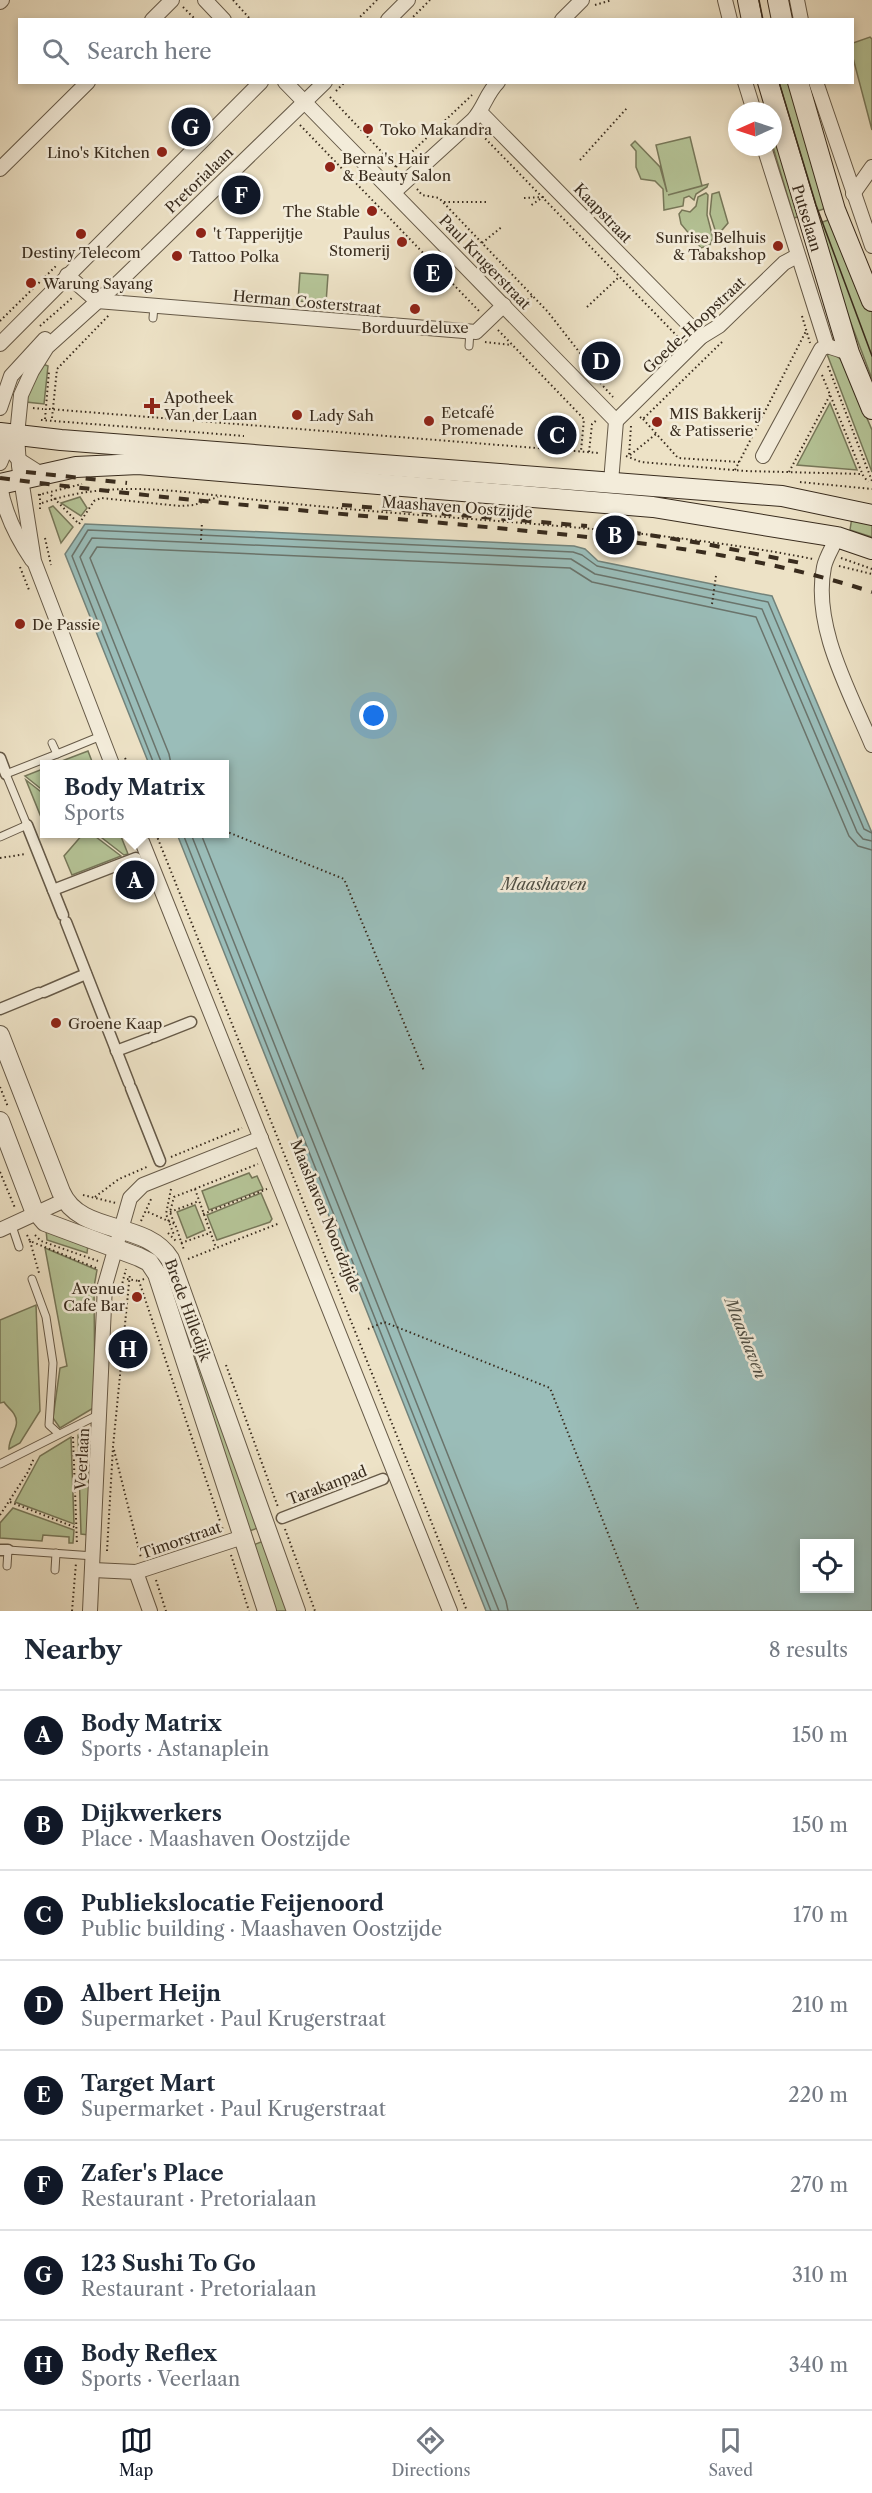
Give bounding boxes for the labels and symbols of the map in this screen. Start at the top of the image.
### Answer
north arrow [728,102,782,156]
pin: G [172,104,210,150]
place label: Toko Makandra [380,120,492,139]
marker: Toko Makandra [361,122,375,136]
street label: Pretorialaan [161,142,237,217]
place label: Lino's Kitchen [47,143,151,162]
marker: Lino's Kitchen [155,145,169,159]
place label: Berna's Hair & Beauty Salon [342,149,452,185]
marker: Berna's Hair & Beauty Salon [323,160,337,174]
pin: F [222,172,260,218]
street label: Kaapstraat [570,179,637,247]
street label: Putselaan [788,182,826,254]
place label: The Stable [283,202,360,221]
marker: The Stable [365,204,379,218]
street label: Paul Krugerstraat [435,211,535,314]
place label: 't Tapperijtje [213,224,303,243]
place label: Paulus Stomerij [329,224,390,260]
marker: 't Tapperijtje [194,226,208,240]
marker: Destiny Telecom [74,227,88,241]
place label: Sunrise Belhuis & Tabakshop [656,228,766,264]
marker: Paulus Stomerij [395,235,409,249]
marker: Sunrise Belhuis & Tabakshop [771,239,785,253]
place label: Destiny Telecom [21,243,141,262]
place label: Tattoo Polka [189,247,279,266]
marker: Tattoo Polka [170,249,184,263]
pin: E [414,250,452,296]
street label: Goede-Hoopstraat [639,272,750,377]
place label: Warung Sayang [42,274,153,293]
marker: Warung Sayang [24,276,38,290]
street label: Herman Costerstraat [232,286,383,318]
marker: Borduurdeluxe [408,302,422,316]
place label: Borduurdeluxe [361,318,469,337]
pin: D [582,338,620,384]
place label: Apotheek Van der Laan [163,388,258,424]
marker: Apotheek Van der Laan [145,399,159,413]
place label: Eetcafé Promenade [441,403,523,439]
place label: MIS Bakkerij & Patisserie [669,404,761,440]
place label: Lady Sah [309,406,374,425]
marker: Lady Sah [290,408,304,422]
pin: C [538,412,576,458]
marker: Eetcafé Promenade [422,414,436,428]
marker: MIS Bakkerij & Patisserie [650,415,664,429]
street label: Maashaven Oostzijde [381,492,533,522]
pin: B [596,512,634,558]
place label: De Passie [32,615,100,634]
marker: De Passie [13,617,27,631]
your location [359,701,388,730]
pin: A [116,858,154,902]
water label: Maashaven [499,874,587,894]
place label: Groene Kaap [68,1014,162,1033]
marker: Groene Kaap [49,1016,63,1030]
street label: Maashaven Noordzijde [287,1137,365,1295]
street label: Brede Hilledijk [161,1256,216,1365]
place label: Avenue Cafe Bar [63,1279,126,1315]
marker: Avenue Cafe Bar [130,1290,144,1304]
water label: Maashaven [720,1293,771,1381]
pin: H [108,1326,148,1372]
street label: Veerlaan [71,1427,93,1492]
street label: Tarakanpad [284,1461,370,1509]
street label: Timorstraat [138,1517,225,1563]

